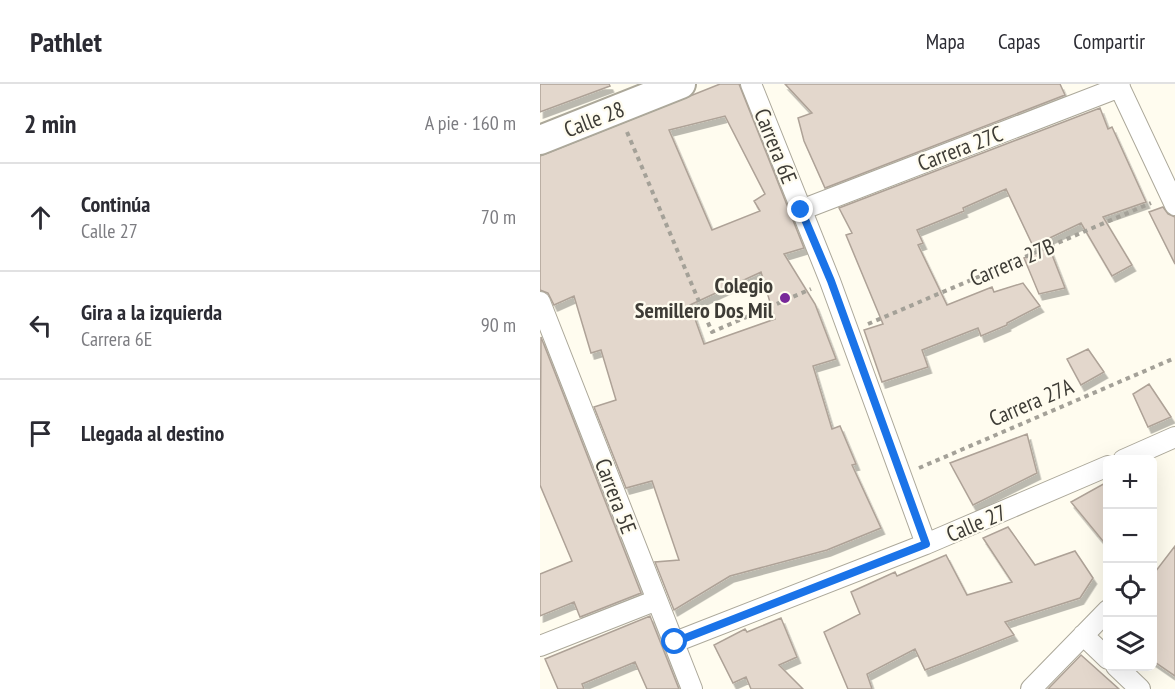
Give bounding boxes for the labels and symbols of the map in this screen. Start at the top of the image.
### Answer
street label: Calle 28 [560,95,628,143]
street label: Carrera 6E [748,104,804,188]
street label: Carrera 27C [913,119,1007,177]
route end [787,196,813,222]
street label: Carrera 27B [965,232,1059,292]
place label: Colegio Semillero Dos Mil [635,271,774,324]
marker: Colegio Semillero Dos Mil [778,291,792,305]
street label: Carrera 27A [985,371,1078,432]
street label: Carrera 5E [589,454,643,538]
street label: Calle 27 [942,498,1010,548]
route start [661,628,687,654]

